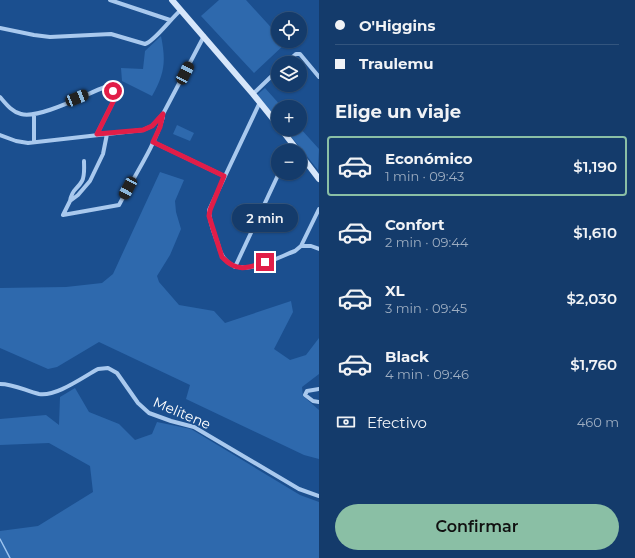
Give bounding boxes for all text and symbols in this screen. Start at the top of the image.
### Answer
map controls [271,12,307,180]
button: locate [271,12,307,48]
text: O'Higgins [359,16,435,35]
text: Traulemu [359,54,434,73]
button: layers [271,56,307,92]
car [174,60,196,86]
route start [104,82,122,100]
car [64,88,90,108]
button: + [271,100,307,136]
text: Elige un viaje [335,101,461,123]
button: − [271,144,307,180]
icon: car [337,148,373,184]
text: Económico [385,149,473,168]
text: $1,190 [573,157,617,176]
text: 1 min · 09:43 [385,168,464,184]
car [117,175,139,201]
callout: 2 min [232,204,298,232]
text: 2 min [246,210,284,226]
icon: car [337,214,373,250]
text: Confort [385,215,445,234]
text: $1,610 [573,223,617,242]
text: 2 min · 09:44 [385,234,468,250]
route end [256,253,274,271]
icon: car [337,280,373,316]
text: XL [385,281,404,300]
text: $2,030 [566,289,617,308]
text: 3 min · 09:45 [385,300,467,316]
icon: car [337,346,373,382]
text: Black [385,347,429,366]
text: $1,760 [570,355,617,374]
text: 4 min · 09:46 [385,366,469,382]
street label: Melitene [150,393,214,433]
icon: cash [335,411,357,433]
text: Efectivo [367,413,427,432]
text: 460 m [577,414,619,430]
button: Confirmar [335,504,619,550]

